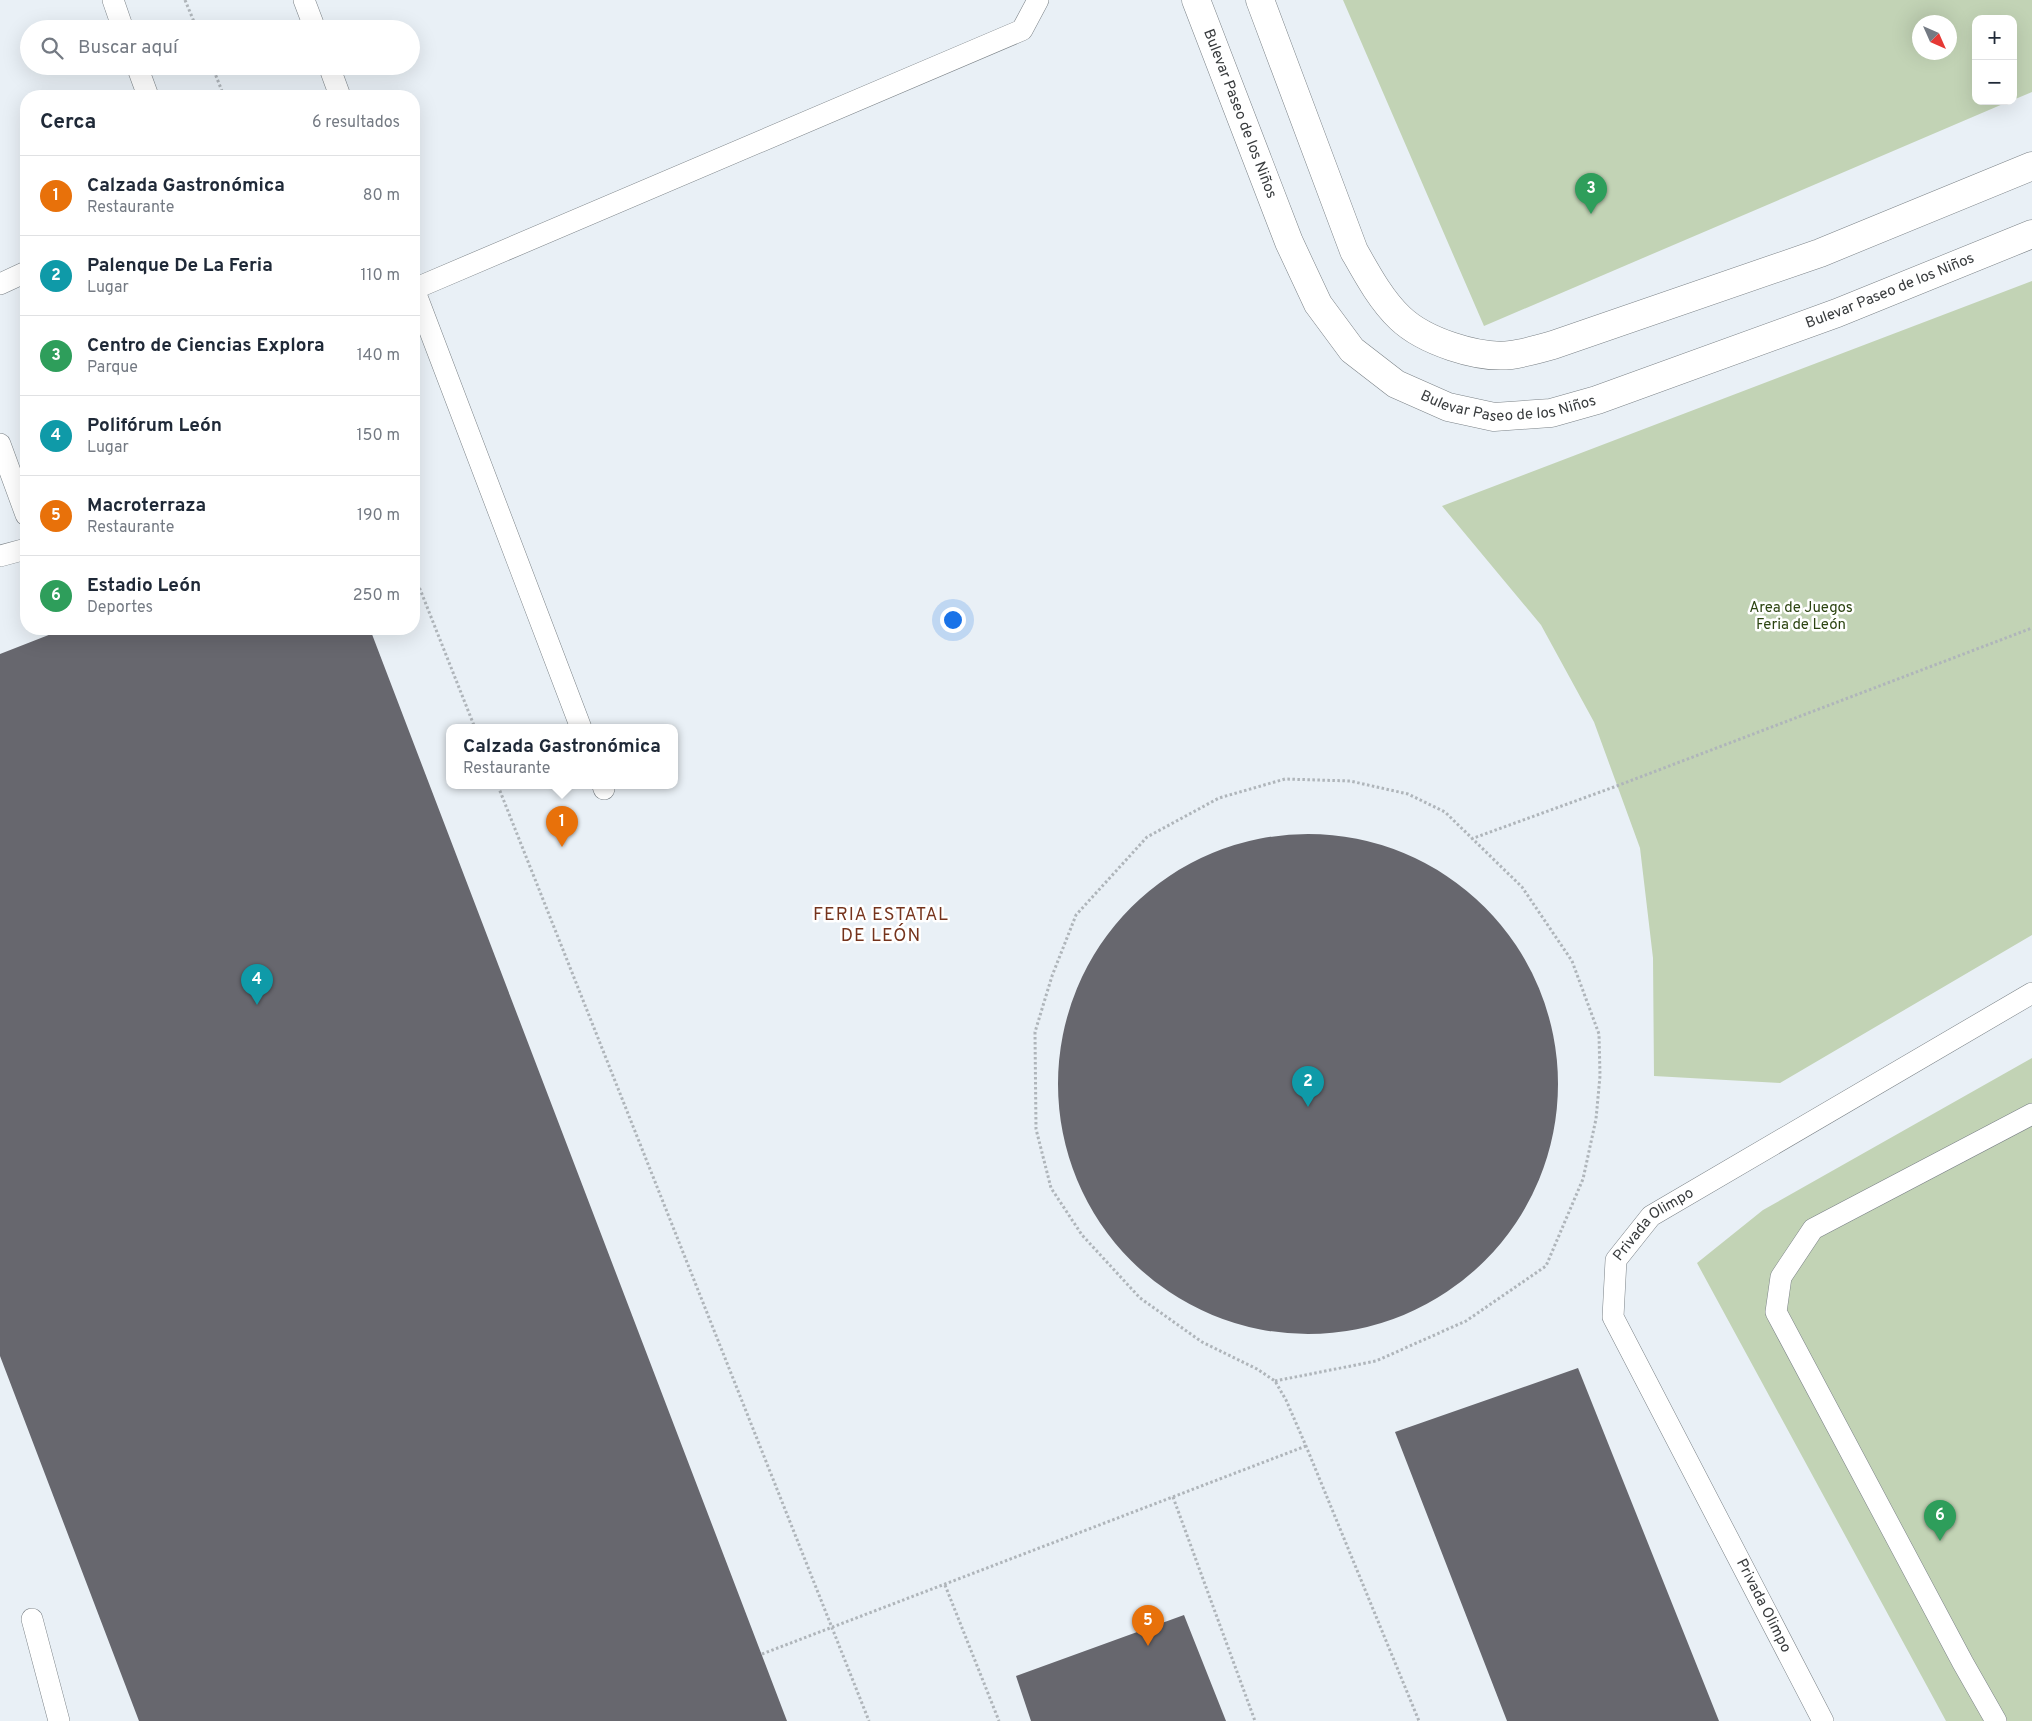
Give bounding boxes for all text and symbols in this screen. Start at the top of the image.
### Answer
north arrow [1912,15,1957,60]
map controls [1972,15,2017,105]
button: + [1972,15,2017,60]
search box [20,20,420,75]
street label: Bulevar Paseo de los Niños [1199,26,1281,201]
icon: search [38,34,66,62]
text: Buscar aquí [78,36,178,60]
button: − [1972,60,2017,105]
text: Cerca [40,109,96,136]
text: 6 resultados [312,113,400,133]
pin: 3 [1575,173,1607,214]
text: Calzada Gastronómica [87,174,285,198]
text: 1 [53,186,59,206]
text: 80 m [363,186,400,206]
text: Restaurante [87,198,174,218]
street label: Bulevar Paseo de los Niños [1803,249,1977,333]
text: Palenque De La Feria [87,254,273,278]
text: 2 [51,266,61,286]
text: 110 m [360,266,400,286]
text: Lugar [87,278,129,298]
text: Centro de Ciencias Explora [87,334,325,358]
text: 3 [51,346,61,366]
text: 140 m [357,346,400,366]
text: Parque [87,358,138,378]
street label: Bulevar Paseo de los Niños [1417,386,1598,427]
text: Polifórum León [87,414,222,438]
text: 4 [51,426,61,446]
text: 150 m [357,426,400,446]
text: Lugar [87,438,129,458]
text: Macroterraza [87,494,206,518]
text: 5 [51,506,61,526]
text: 190 m [357,506,400,526]
text: Restaurante [87,518,174,538]
text: Estadio León [87,574,201,598]
text: 6 [51,586,61,606]
text: 250 m [353,586,400,606]
text: Deportes [87,598,153,618]
park label: Area de Juegos Feria de León [1749,599,1853,635]
your location [940,607,966,633]
popup [446,724,678,789]
text: Calzada Gastronómica [463,735,661,759]
text: Restaurante [463,759,550,779]
pin: 1 [546,806,578,847]
district label: FERIA ESTATAL DE LEÓN [813,904,949,948]
pin: 4 [241,964,273,1005]
pin: 2 [1292,1066,1324,1107]
street label: Privada Olimpo [1609,1184,1697,1265]
pin: 6 [1924,1500,1956,1541]
street label: Privada Olimpo [1731,1556,1795,1656]
pin: 5 [1132,1605,1164,1646]

